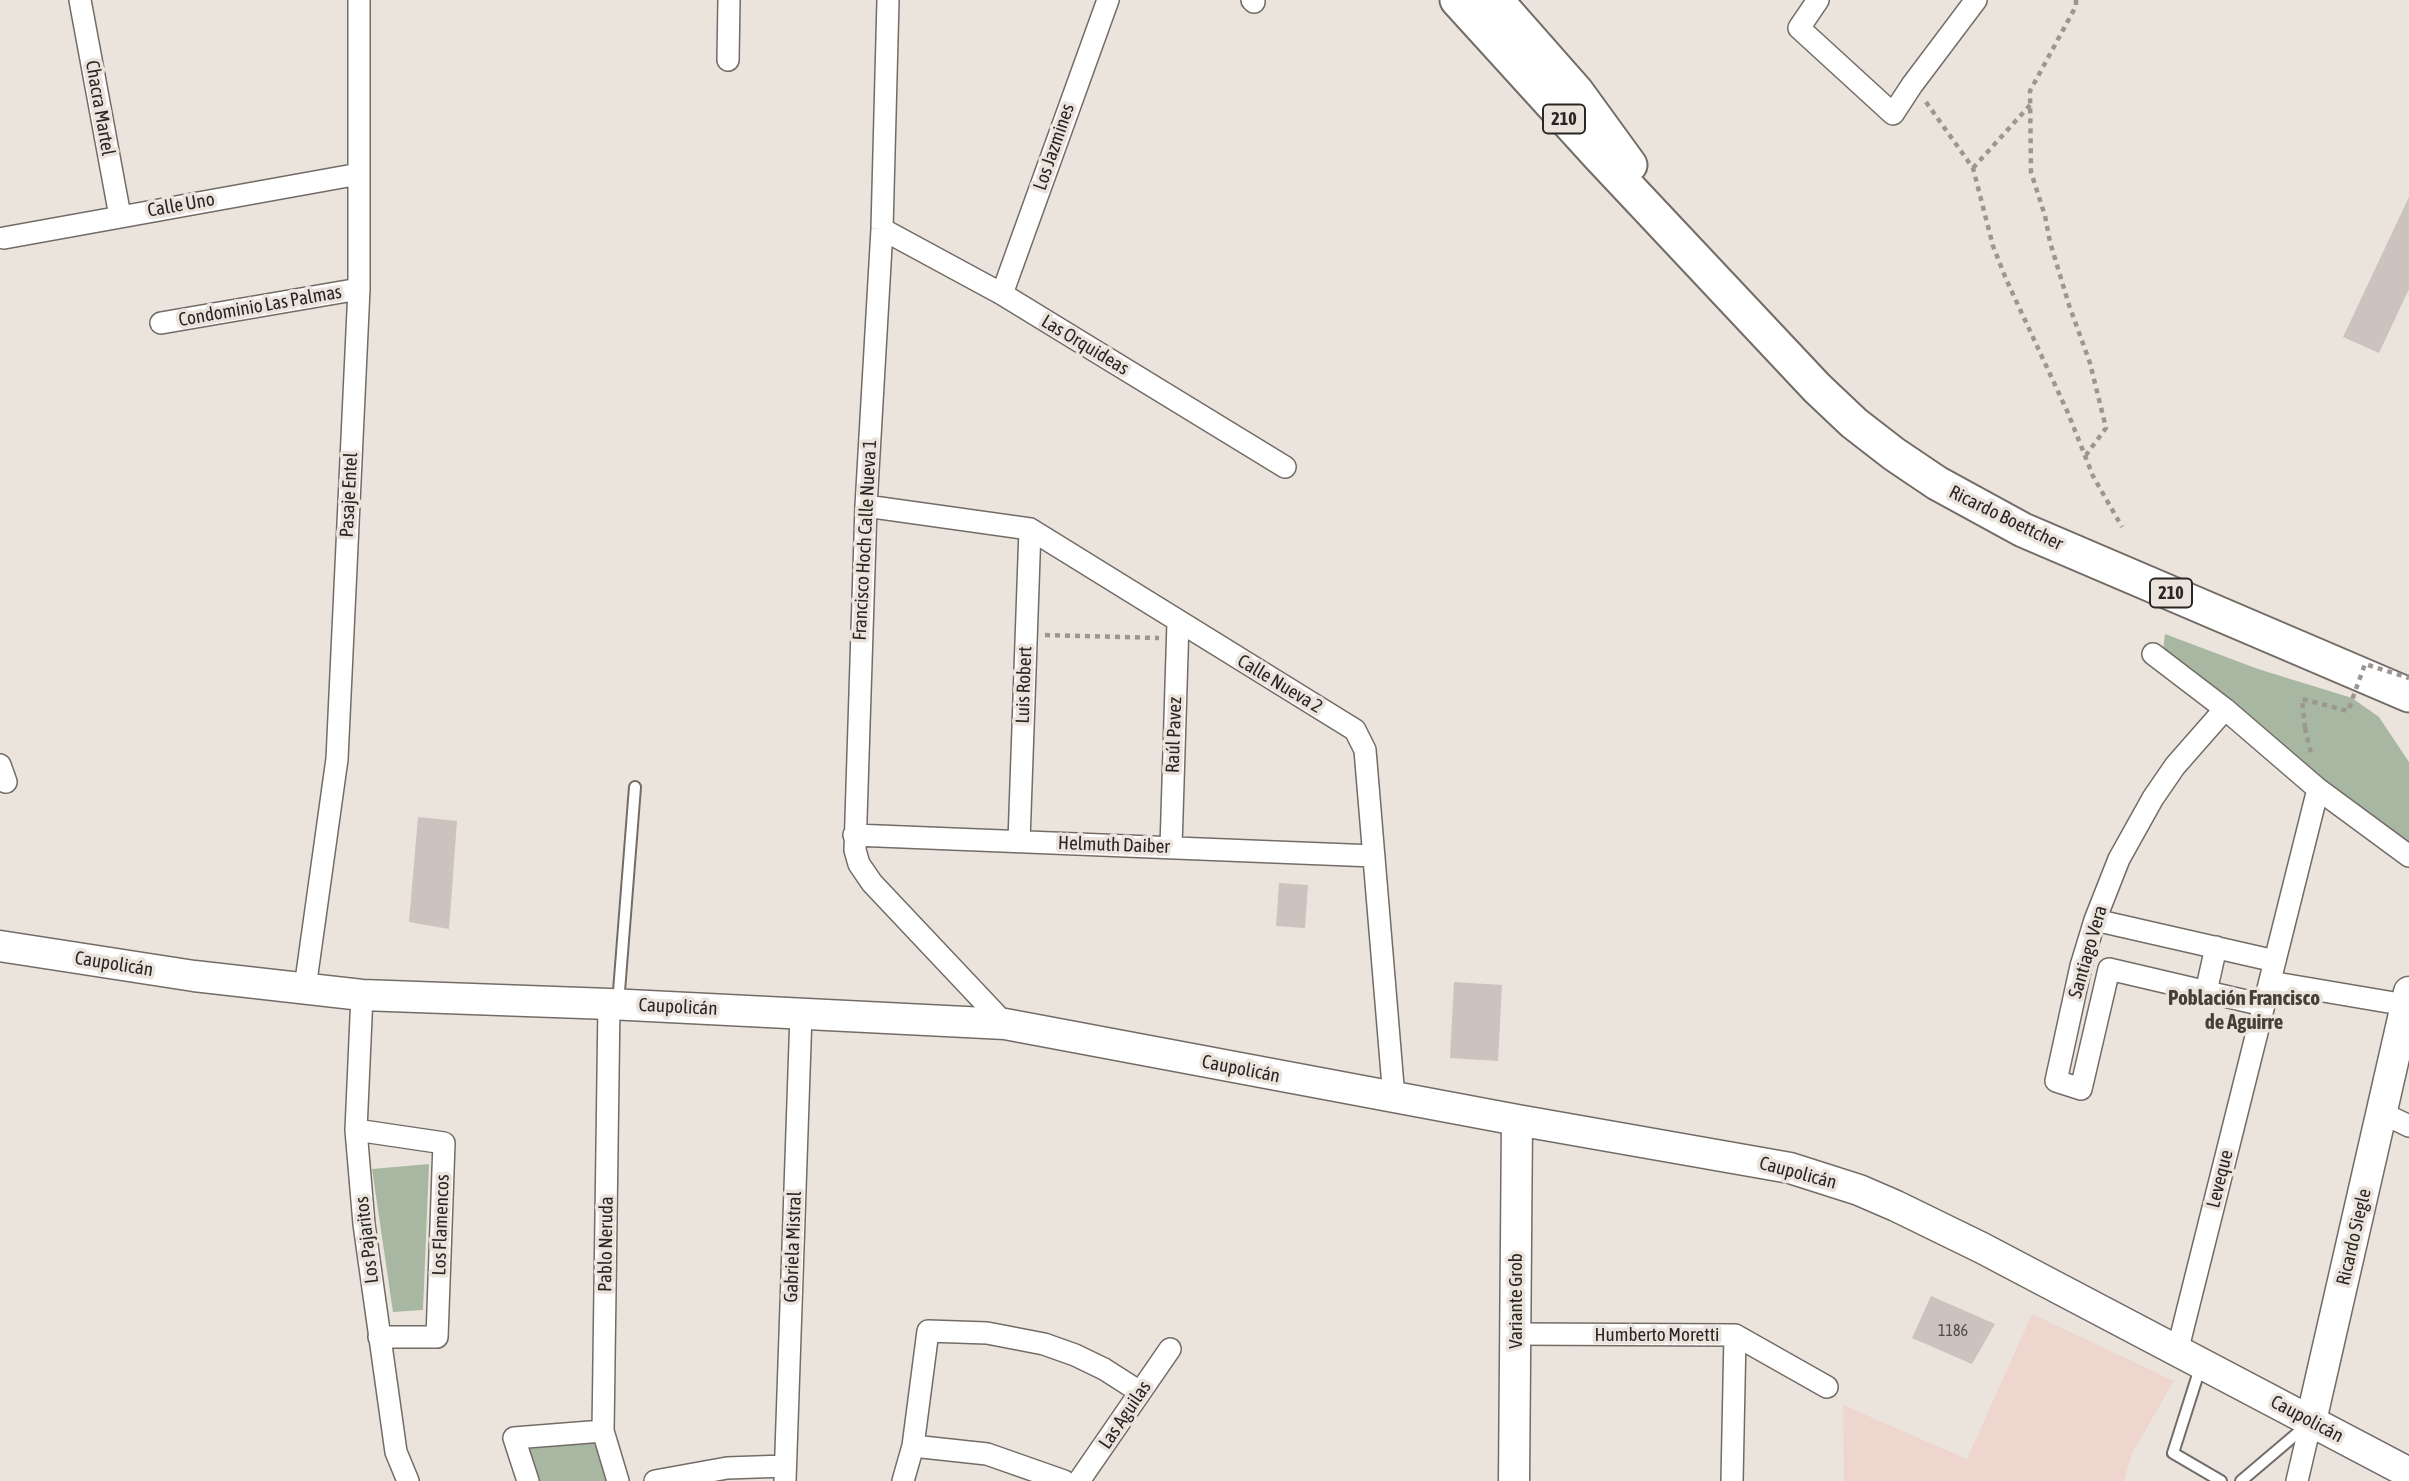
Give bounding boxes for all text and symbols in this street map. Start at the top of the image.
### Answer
street label: Chacra Martel [80,59,120,157]
street label: Los Jazmines [1029,101,1079,193]
road number: 210 [1543,104,1585,134]
street label: Calle Uno [146,188,216,222]
street label: Condominio Las Palmas [177,280,343,332]
street label: Las Orquideas [1037,310,1133,380]
street label: Francisco Hoch Calle Nueva 1 [848,439,882,641]
street label: Pasaje Entel [335,452,363,538]
street label: Ricardo Boettcher [1945,481,2067,555]
road number: 210 [2150,578,2192,608]
street label: Luis Robert [1011,646,1037,724]
street label: Calle Nueva 2 [1233,650,1327,718]
street label: Raúl Pavez [1161,697,1187,773]
street label: Helmuth Daiber [1058,832,1170,858]
street label: Santiago Vera [2064,903,2112,1001]
street label: Caupolicán [73,947,155,981]
district label: Población Francisco de Aguirre [2168,985,2320,1035]
street label: Caupolicán [638,994,718,1020]
street label: Caupolicán [1200,1050,1282,1088]
street label: Leveque [2202,1148,2238,1210]
street label: Caupolicán [1757,1152,1839,1194]
street label: Los Flamencos [428,1174,454,1276]
street label: Ricardo Siegle [2332,1186,2376,1288]
street label: Gabriela Mistral [780,1191,806,1303]
street label: Los Pajaritos [350,1195,384,1285]
street label: Pablo Neruda [594,1196,618,1292]
street label: Variante Grob [1505,1253,1527,1349]
house number: 1186 [1938,1321,1968,1341]
street label: Humberto Moretti [1595,1324,1719,1346]
street label: Las Aguilas [1094,1377,1156,1453]
street label: Caupolicán [2267,1390,2347,1448]

